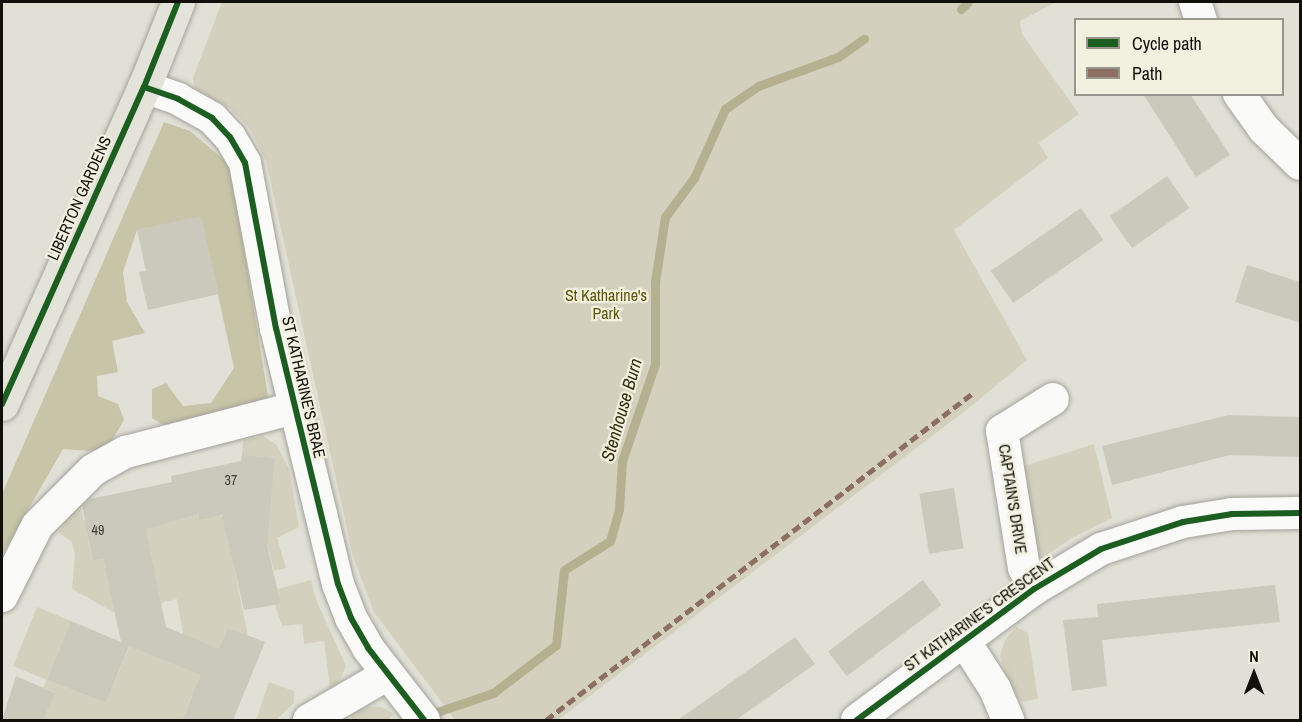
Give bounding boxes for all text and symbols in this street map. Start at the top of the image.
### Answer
legend [1074,18,1284,96]
text: Cycle path [1132,31,1202,56]
text: Path [1132,61,1162,86]
street label: LIBERTON GARDENS [43,133,115,263]
park label: St Katharine's Park [565,285,647,323]
street label: ST KATHARINE'S BRAE [278,314,330,460]
water label: Stenhouse Burn [597,356,647,464]
street label: CAPTAIN'S DRIVE [995,443,1031,555]
house number: 37 [225,472,237,488]
house number: 49 [92,522,104,538]
street label: ST KATHARINE'S CRESCENT [900,553,1058,675]
north arrow [1224,644,1284,704]
text: N [1249,645,1259,667]

